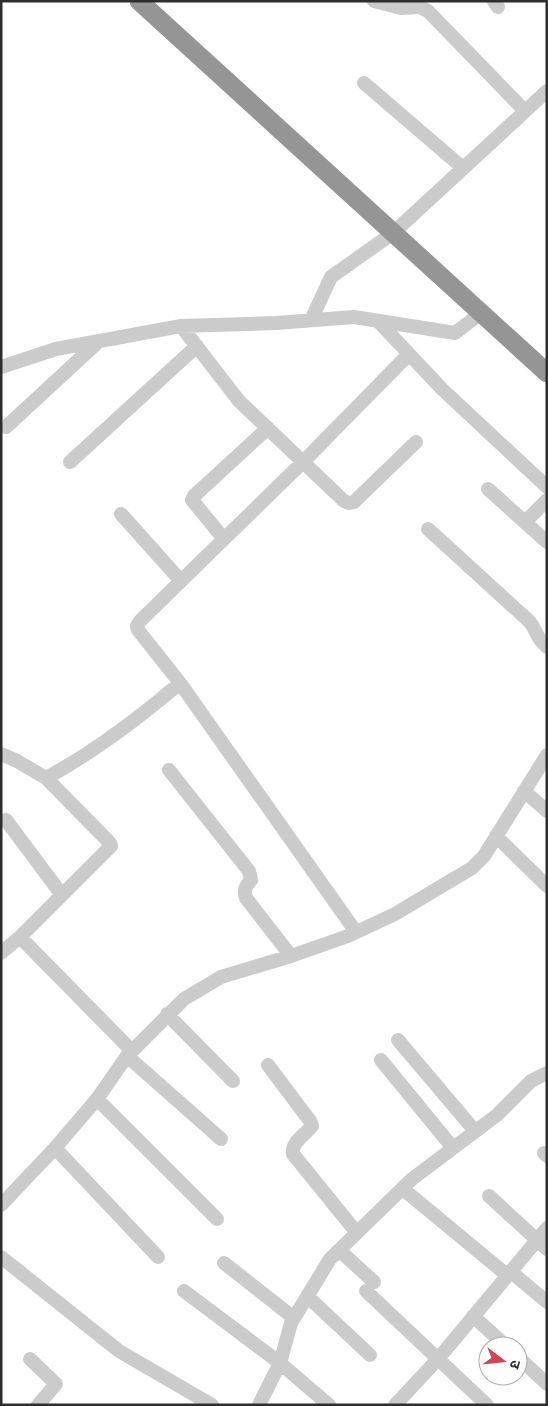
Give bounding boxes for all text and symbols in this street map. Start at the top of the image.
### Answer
north arrow [478,1336,528,1386]
text: उ [505,1358,525,1372]

